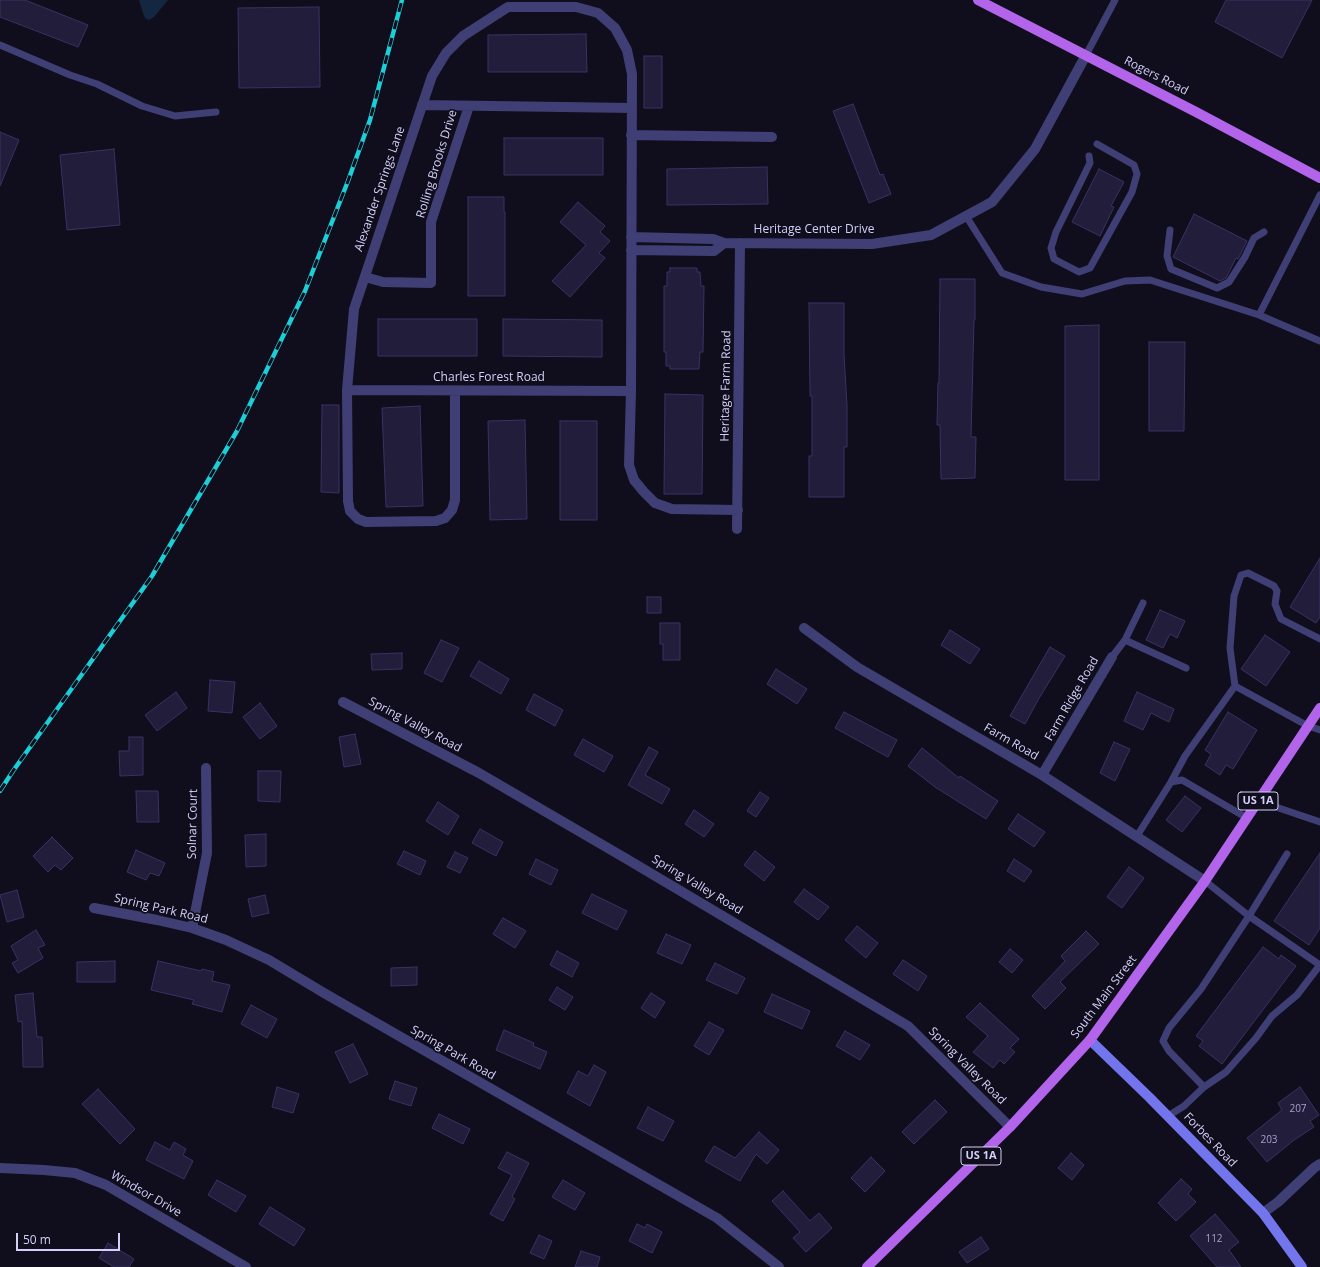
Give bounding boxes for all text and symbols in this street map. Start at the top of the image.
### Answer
street label: Rogers Road [1121,54,1191,98]
street label: Rolling Brooks Drive [414,108,460,220]
street label: Alexander Springs Lane [352,125,408,253]
street label: Heritage Center Drive [754,223,874,237]
street label: Heritage Farm Road [718,330,734,442]
street label: Charles Forest Road [433,371,545,385]
street label: Farm Ridge Road [1042,654,1102,744]
street label: Spring Valley Road [366,694,464,756]
street label: Farm Road [981,721,1041,763]
street label: Solnar Court [185,789,201,859]
road number: US 1A [1238,792,1278,810]
street label: Spring Valley Road [649,852,745,918]
street label: Spring Park Road [113,891,209,927]
street label: South Main Street [1068,953,1140,1041]
street label: Spring Park Road [408,1023,498,1083]
street label: Spring Valley Road [925,1024,1009,1108]
house number: 207 [1289,1103,1307,1115]
street label: Forbes Road [1181,1110,1239,1170]
house number: 203 [1260,1134,1278,1146]
road number: US 1A [961,1147,1001,1165]
street label: Windsor Drive [108,1168,184,1220]
scale bar [18,1225,122,1251]
text: 50 m [23,1231,51,1248]
house number: 112 [1205,1233,1223,1245]

